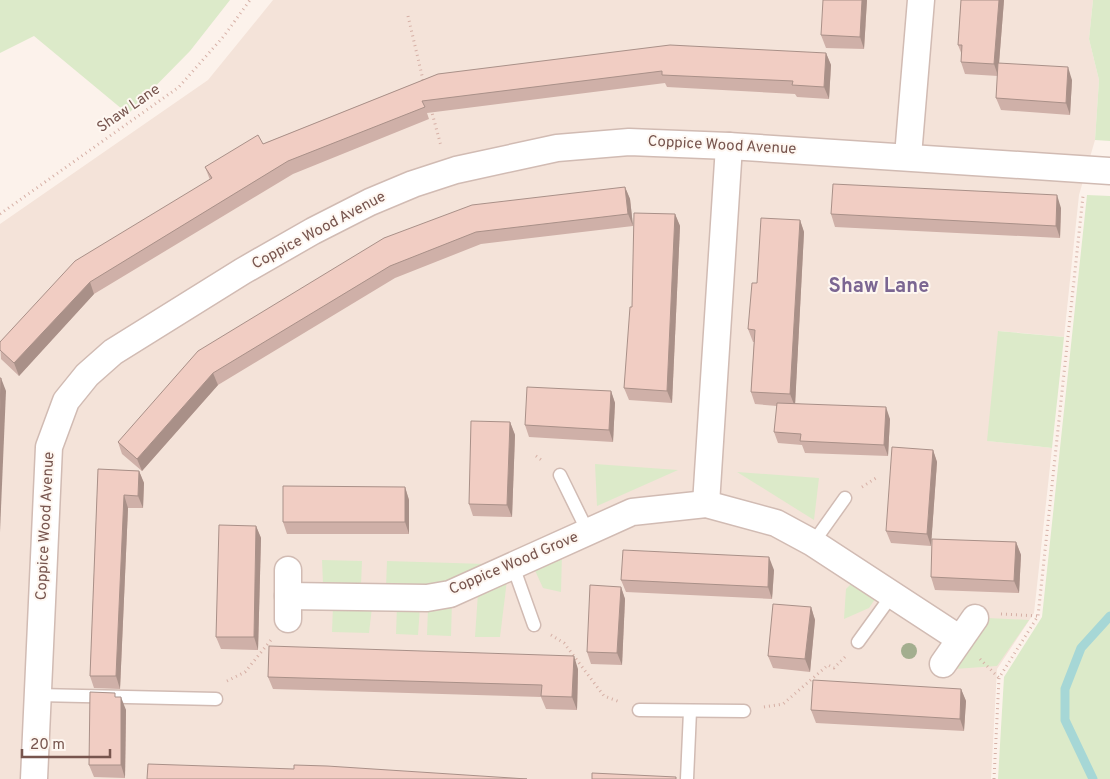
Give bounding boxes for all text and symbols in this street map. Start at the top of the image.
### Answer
street label: Shaw Lane [94,80,164,138]
street label: Coppice Wood Avenue [647,133,797,159]
street label: Coppice Wood Avenue [249,188,389,274]
district label: Shaw Lane [829,274,929,300]
street label: Coppice Wood Avenue [33,451,59,601]
street label: Coppice Wood Grove [446,528,582,600]
scale bar [22,726,110,758]
text: 20 m [30,736,65,755]

